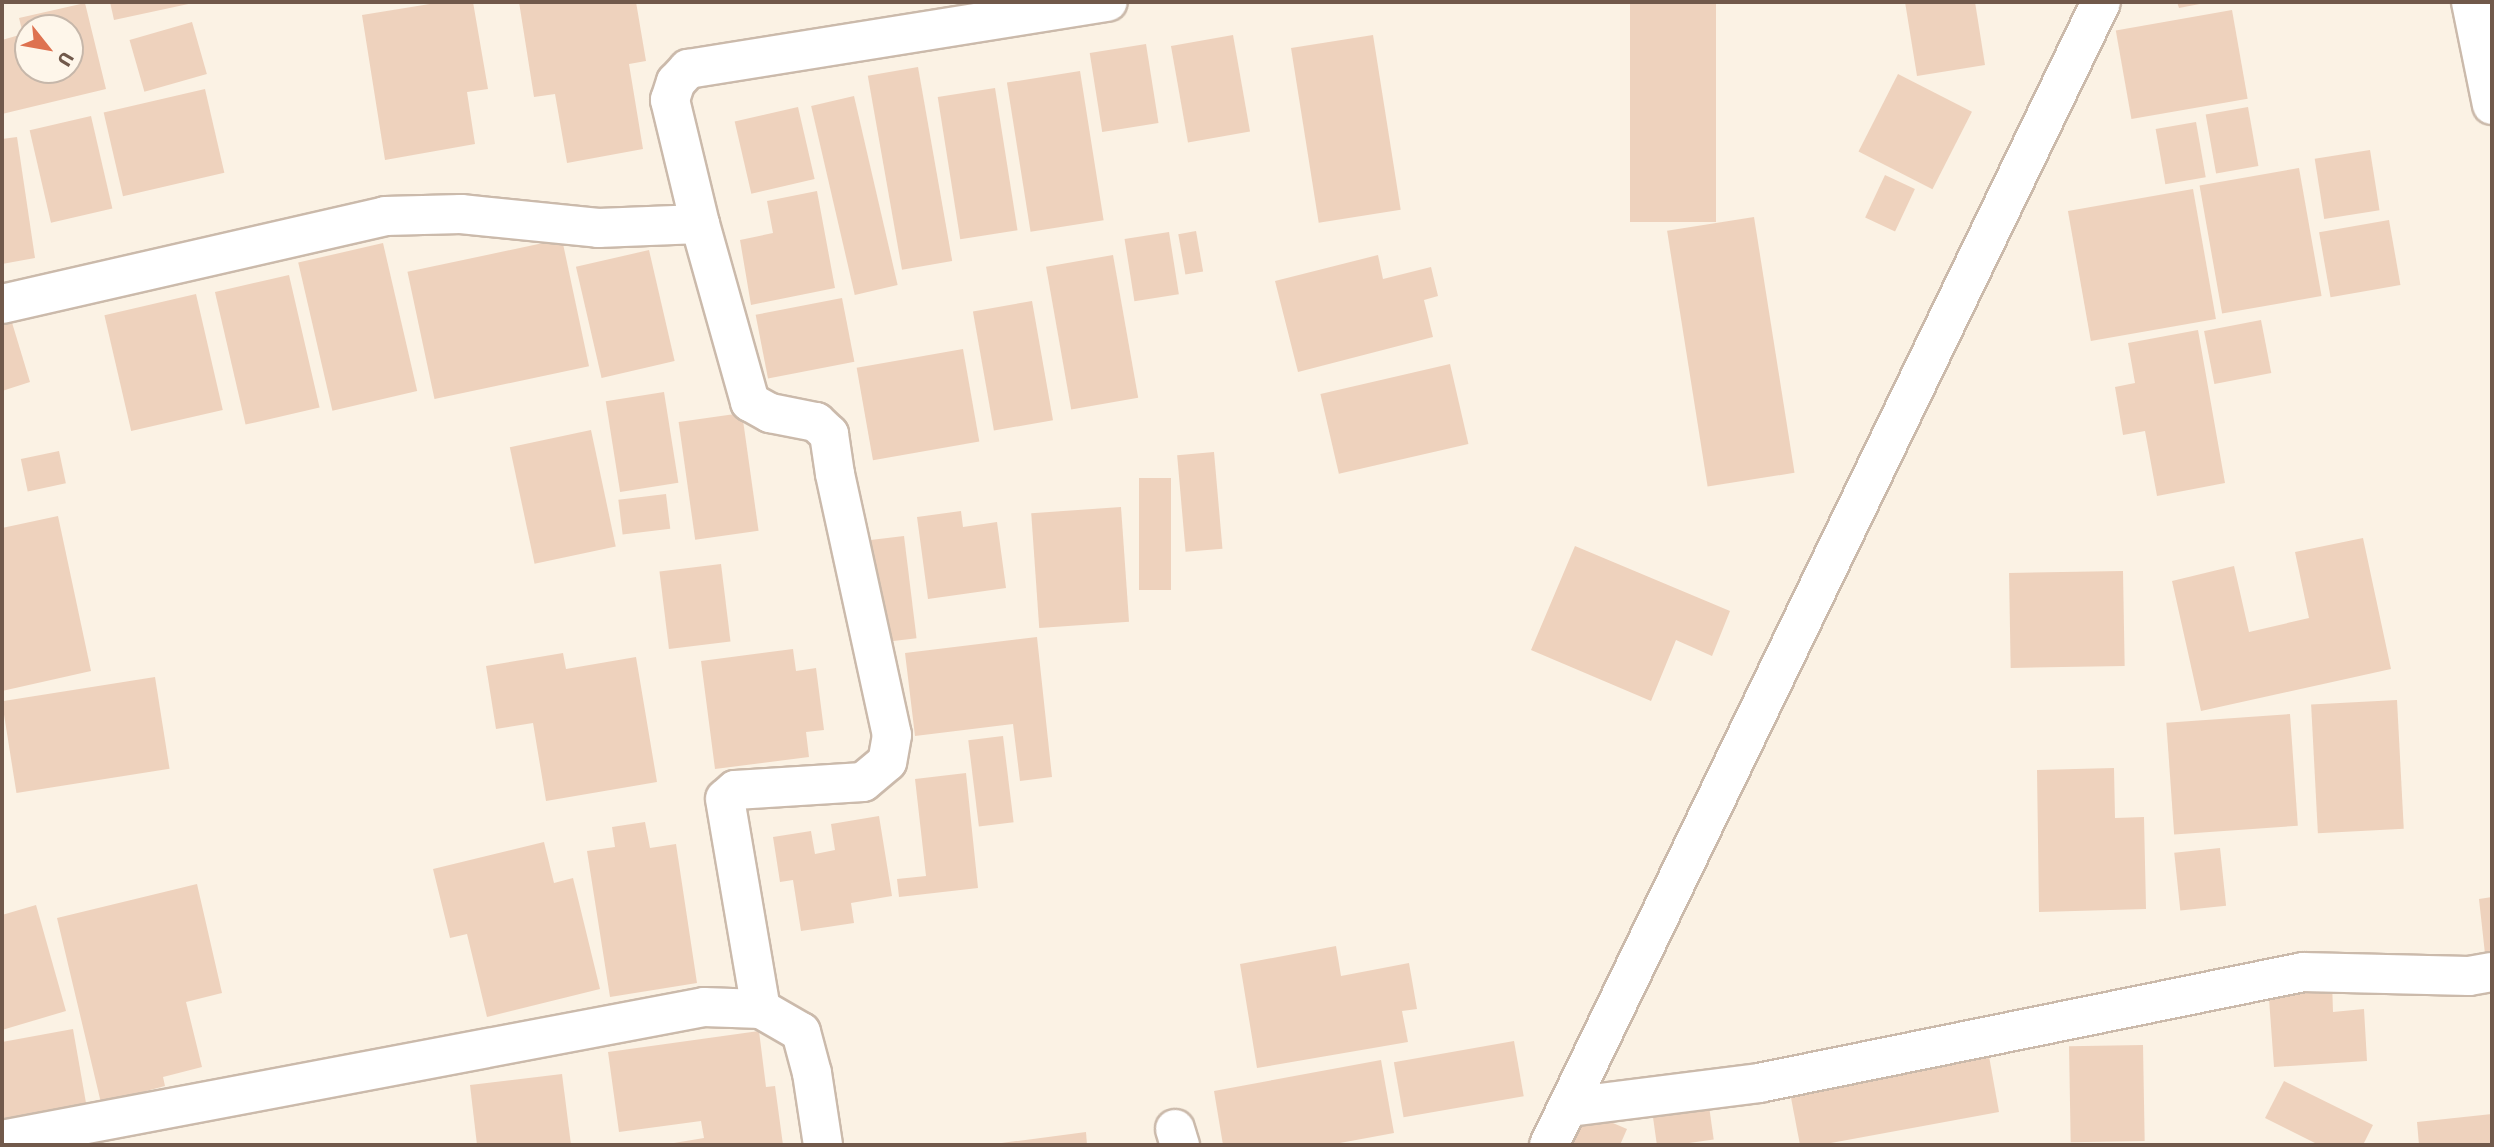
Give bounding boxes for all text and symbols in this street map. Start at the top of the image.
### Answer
north arrow [14,14,84,84]
text: U [53,48,79,70]

